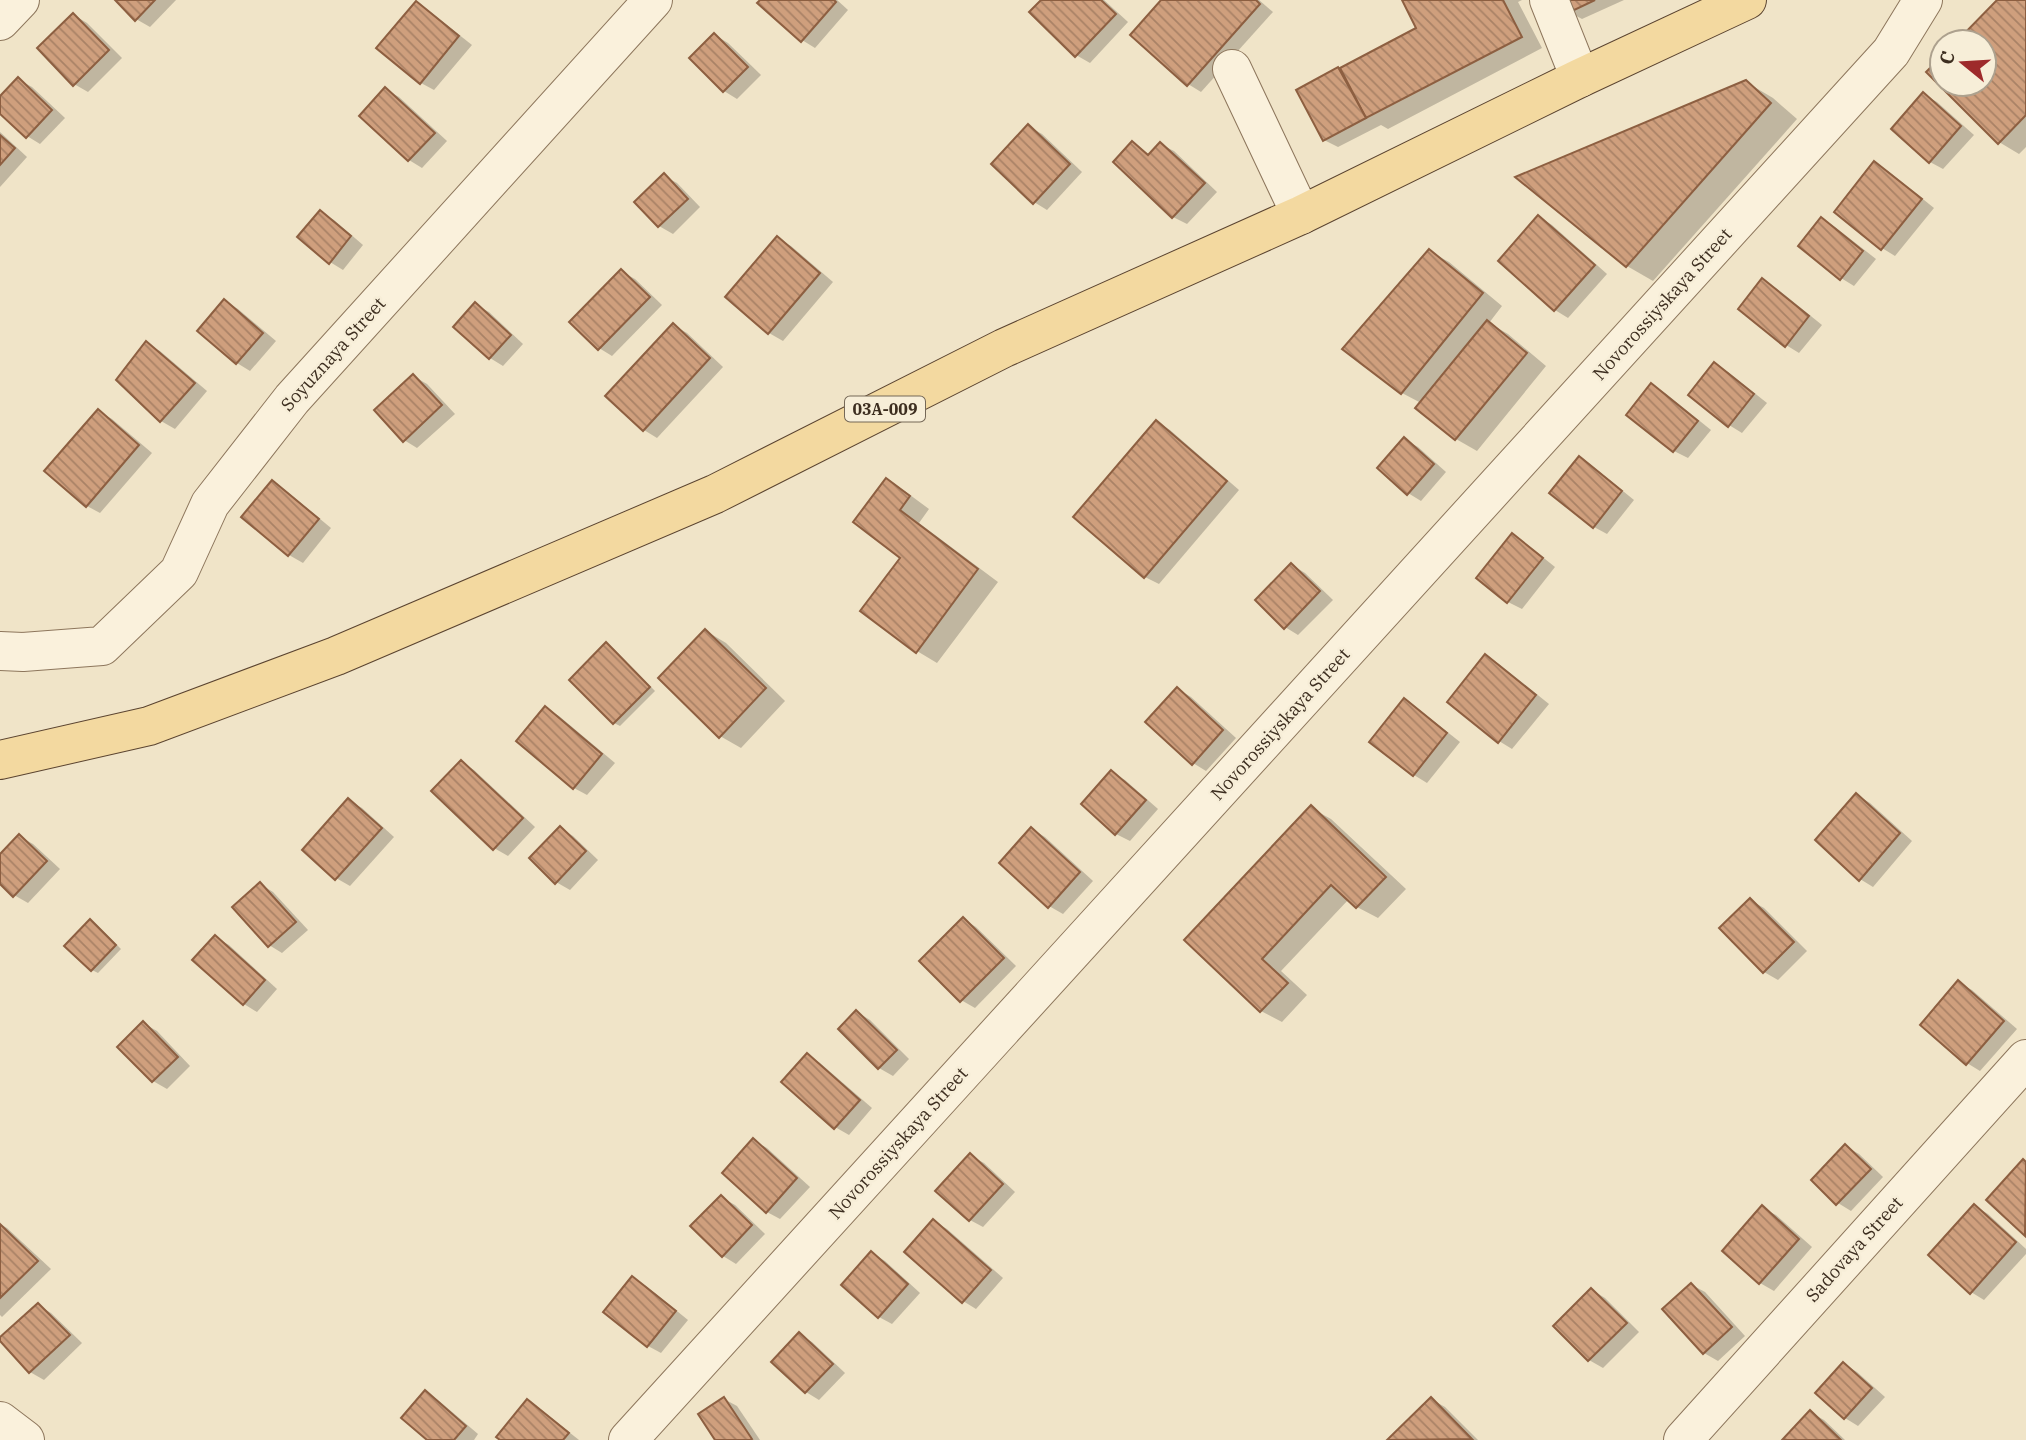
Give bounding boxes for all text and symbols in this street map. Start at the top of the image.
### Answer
north arrow [1928,28,1998,98]
text: С [1933,48,1960,67]
street label: Novorossiyskaya Street [1588,223,1736,385]
street label: Soyuznaya Street [276,292,390,416]
road number: 03А-009 [845,396,925,422]
street label: Novorossiyskaya Street [1206,643,1354,805]
street label: Novorossiyskaya Street [824,1062,972,1224]
street label: Sadovaya Street [1801,1191,1907,1307]

